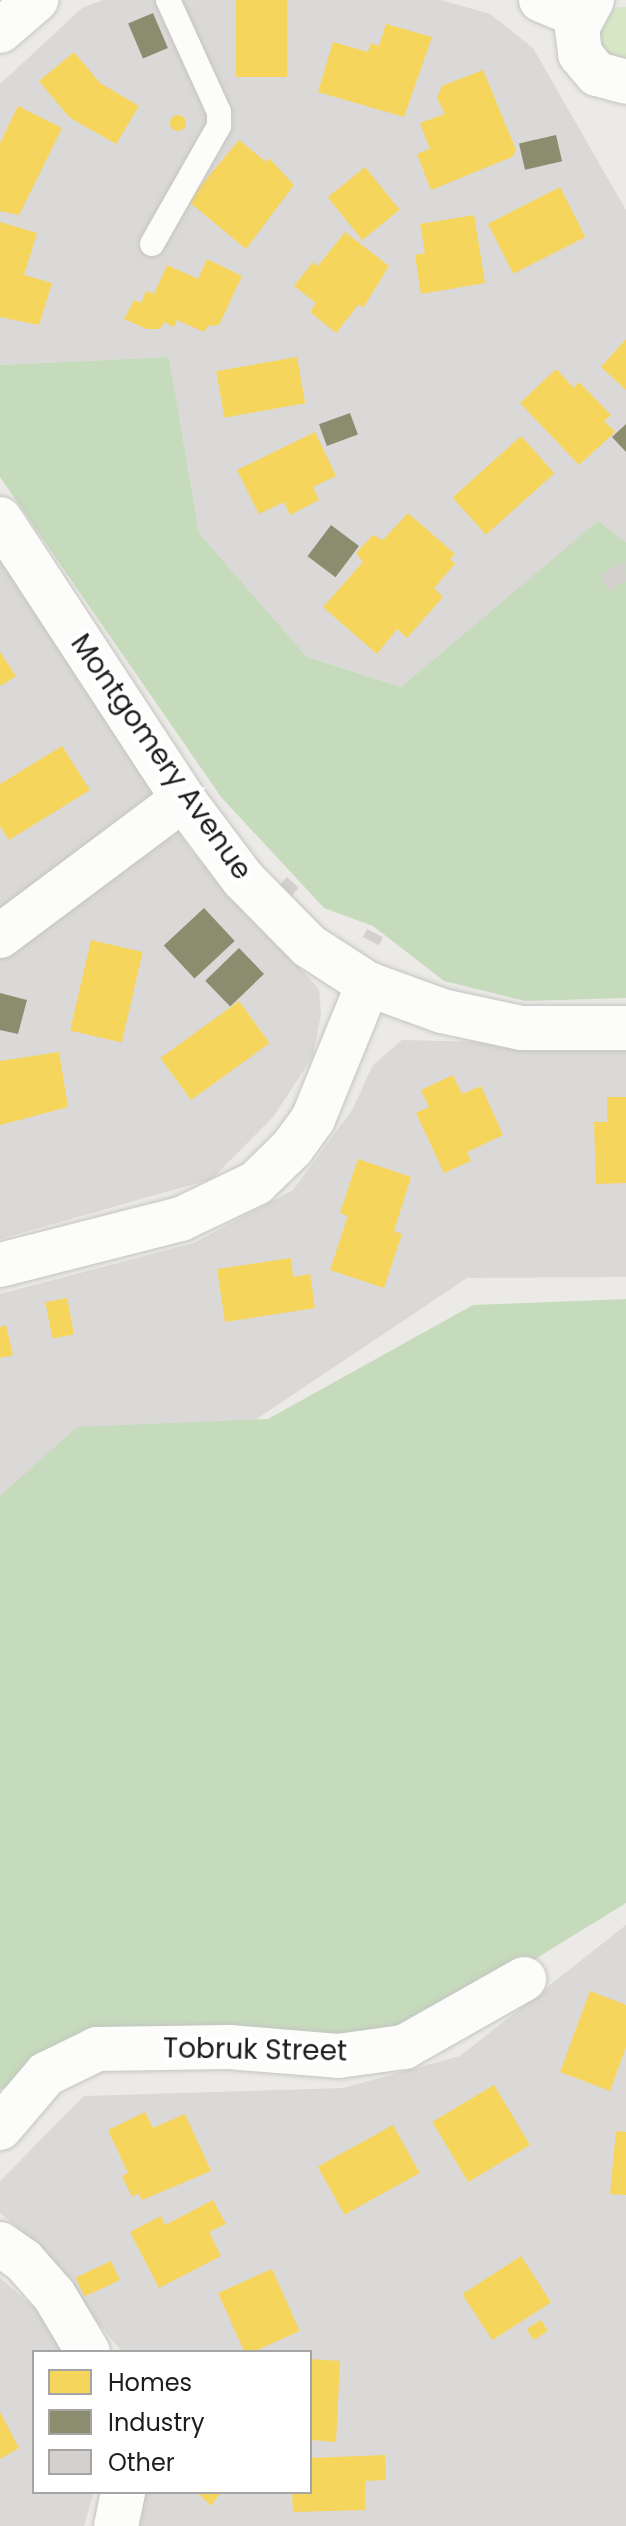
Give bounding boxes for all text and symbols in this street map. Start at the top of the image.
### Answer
street label: Montgomery Avenue [63,628,259,886]
street label: Tobruk Street [163,2032,347,2068]
legend [32,2350,312,2494]
text: Homes [108,2366,192,2399]
text: Industry [108,2406,205,2439]
text: Other [108,2446,175,2479]

